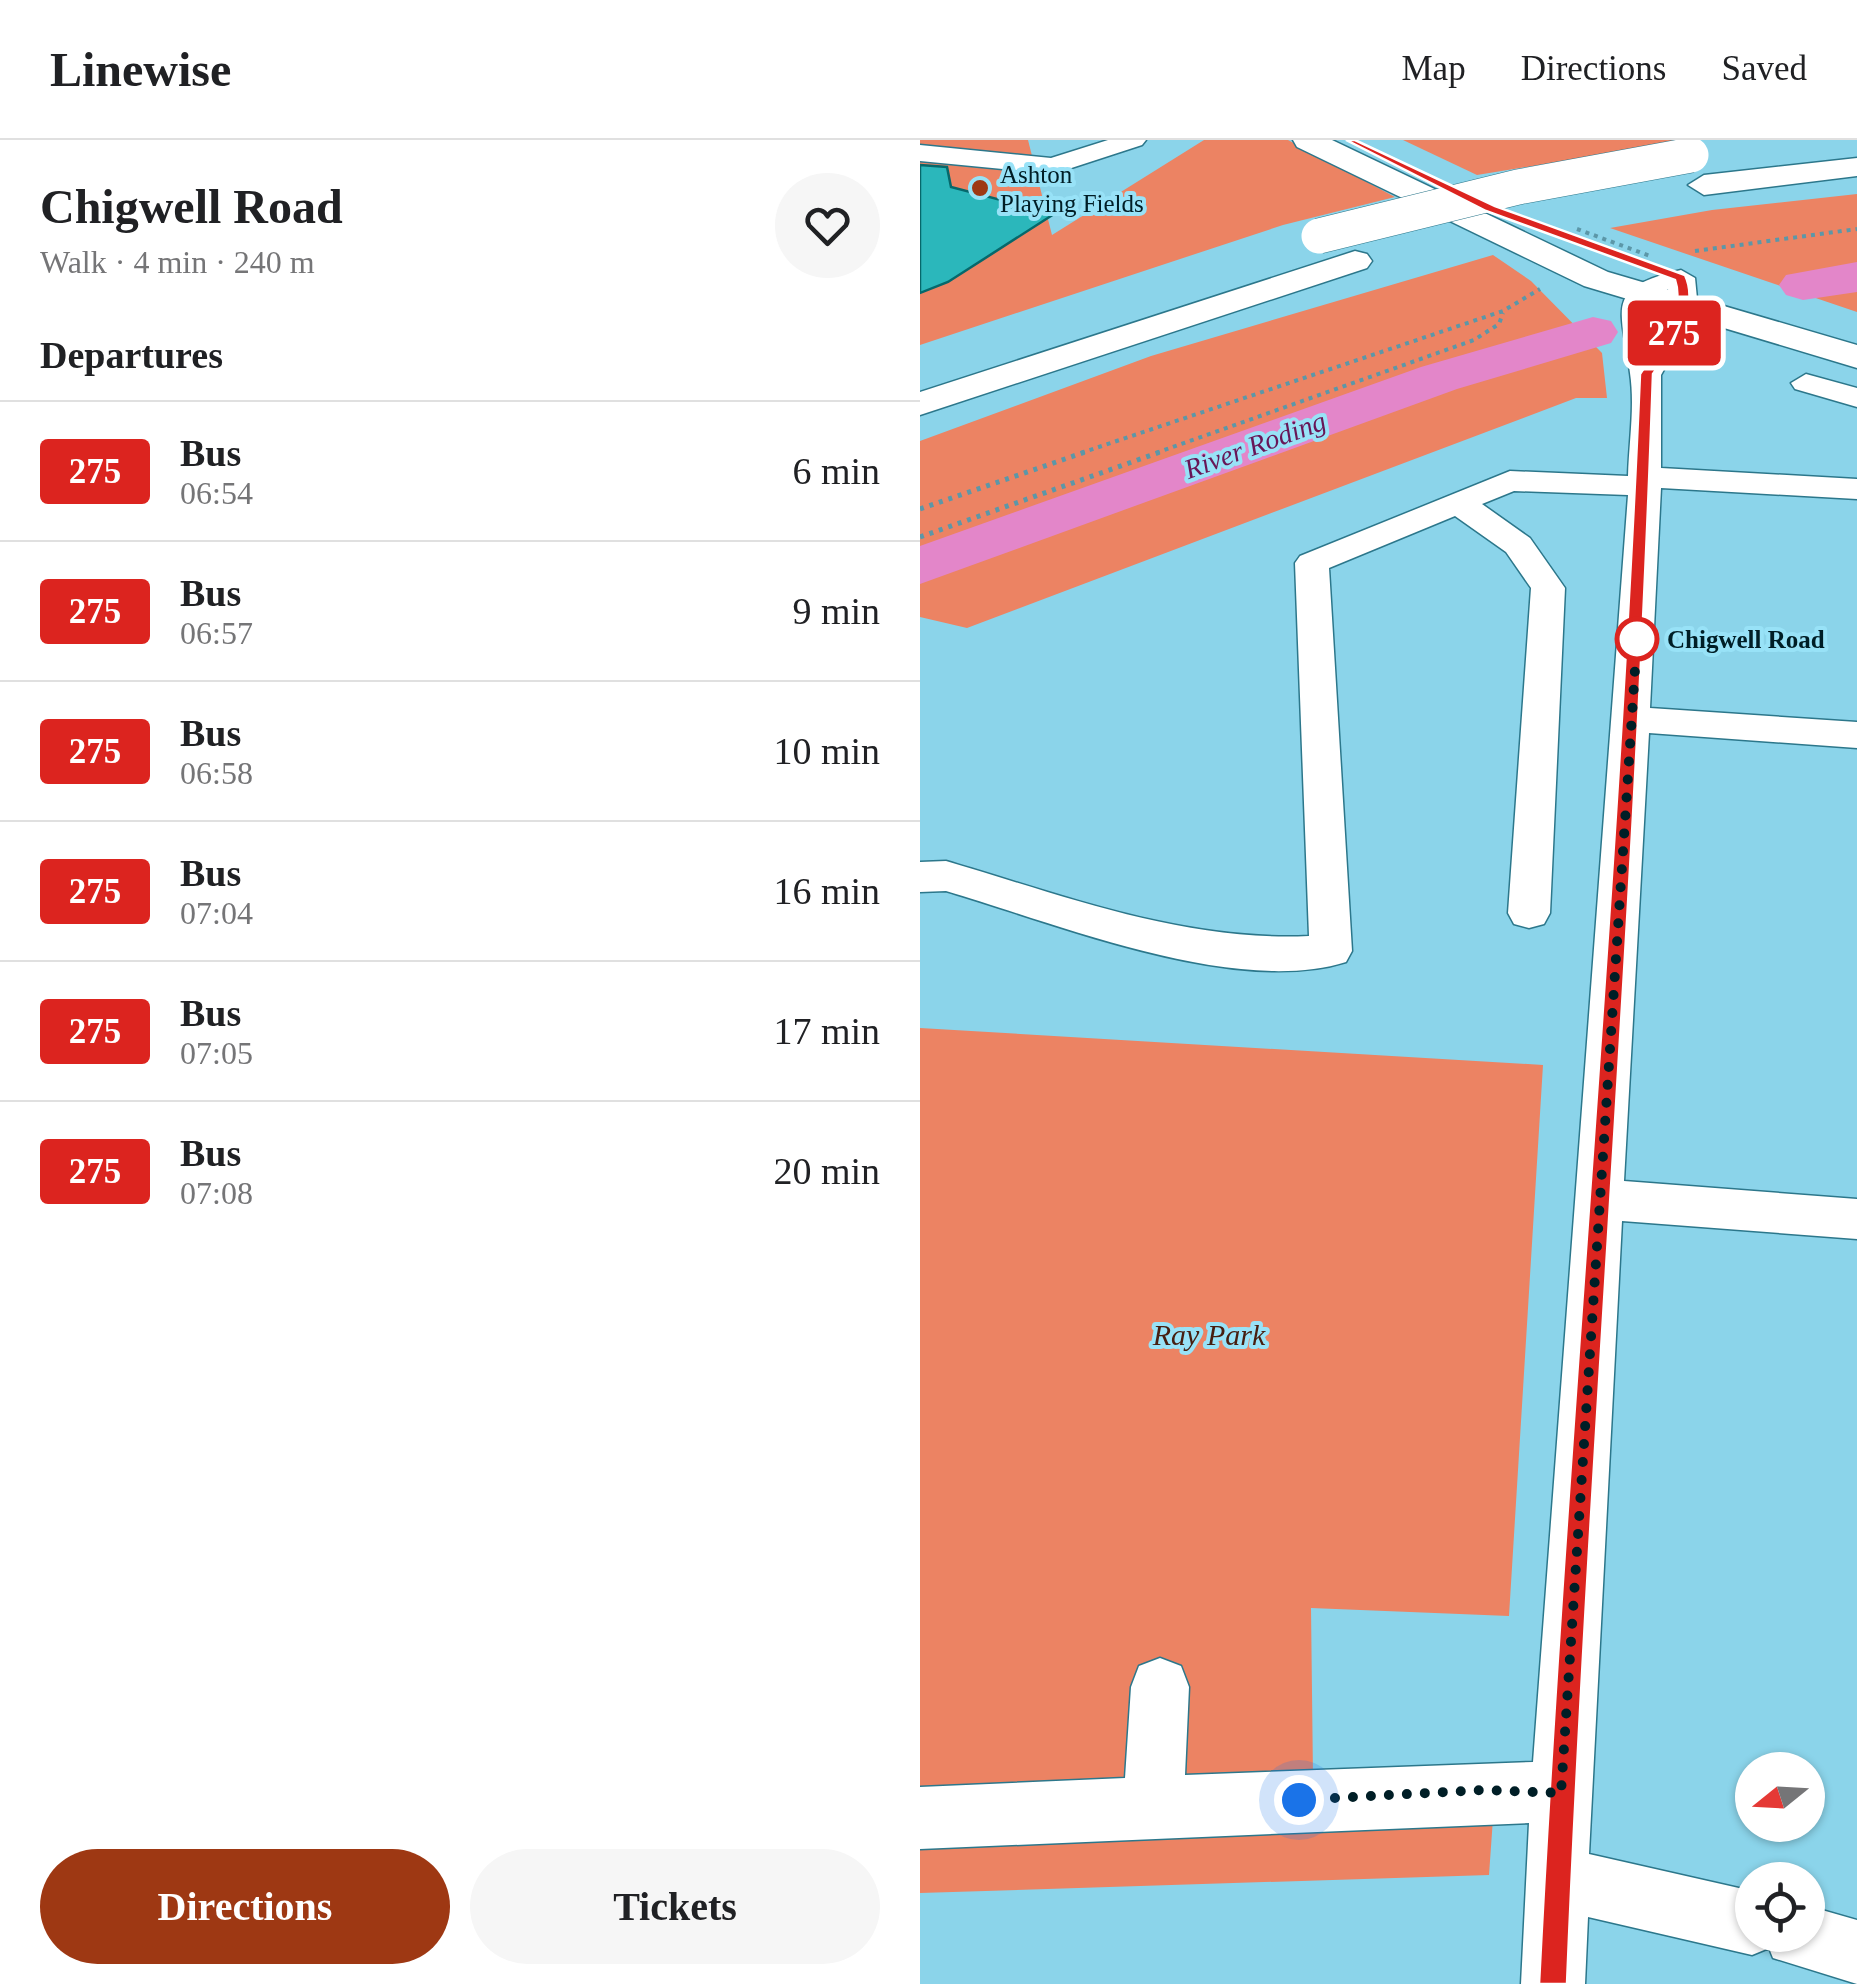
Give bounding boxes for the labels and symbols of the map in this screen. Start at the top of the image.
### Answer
place label: Ashton Playing Fields [1000,161,1144,217]
marker: Ashton Playing Fields [969,177,991,199]
line badge: 275 [1616,300,1732,366]
water label: River Roding [1179,405,1330,485]
marker: Chigwell Road [1616,618,1658,660]
place label: Chigwell Road [1667,626,1825,653]
park label: Ray Park [1152,1318,1266,1351]
north arrow [1735,1752,1825,1842]
your location [1274,1775,1324,1825]

